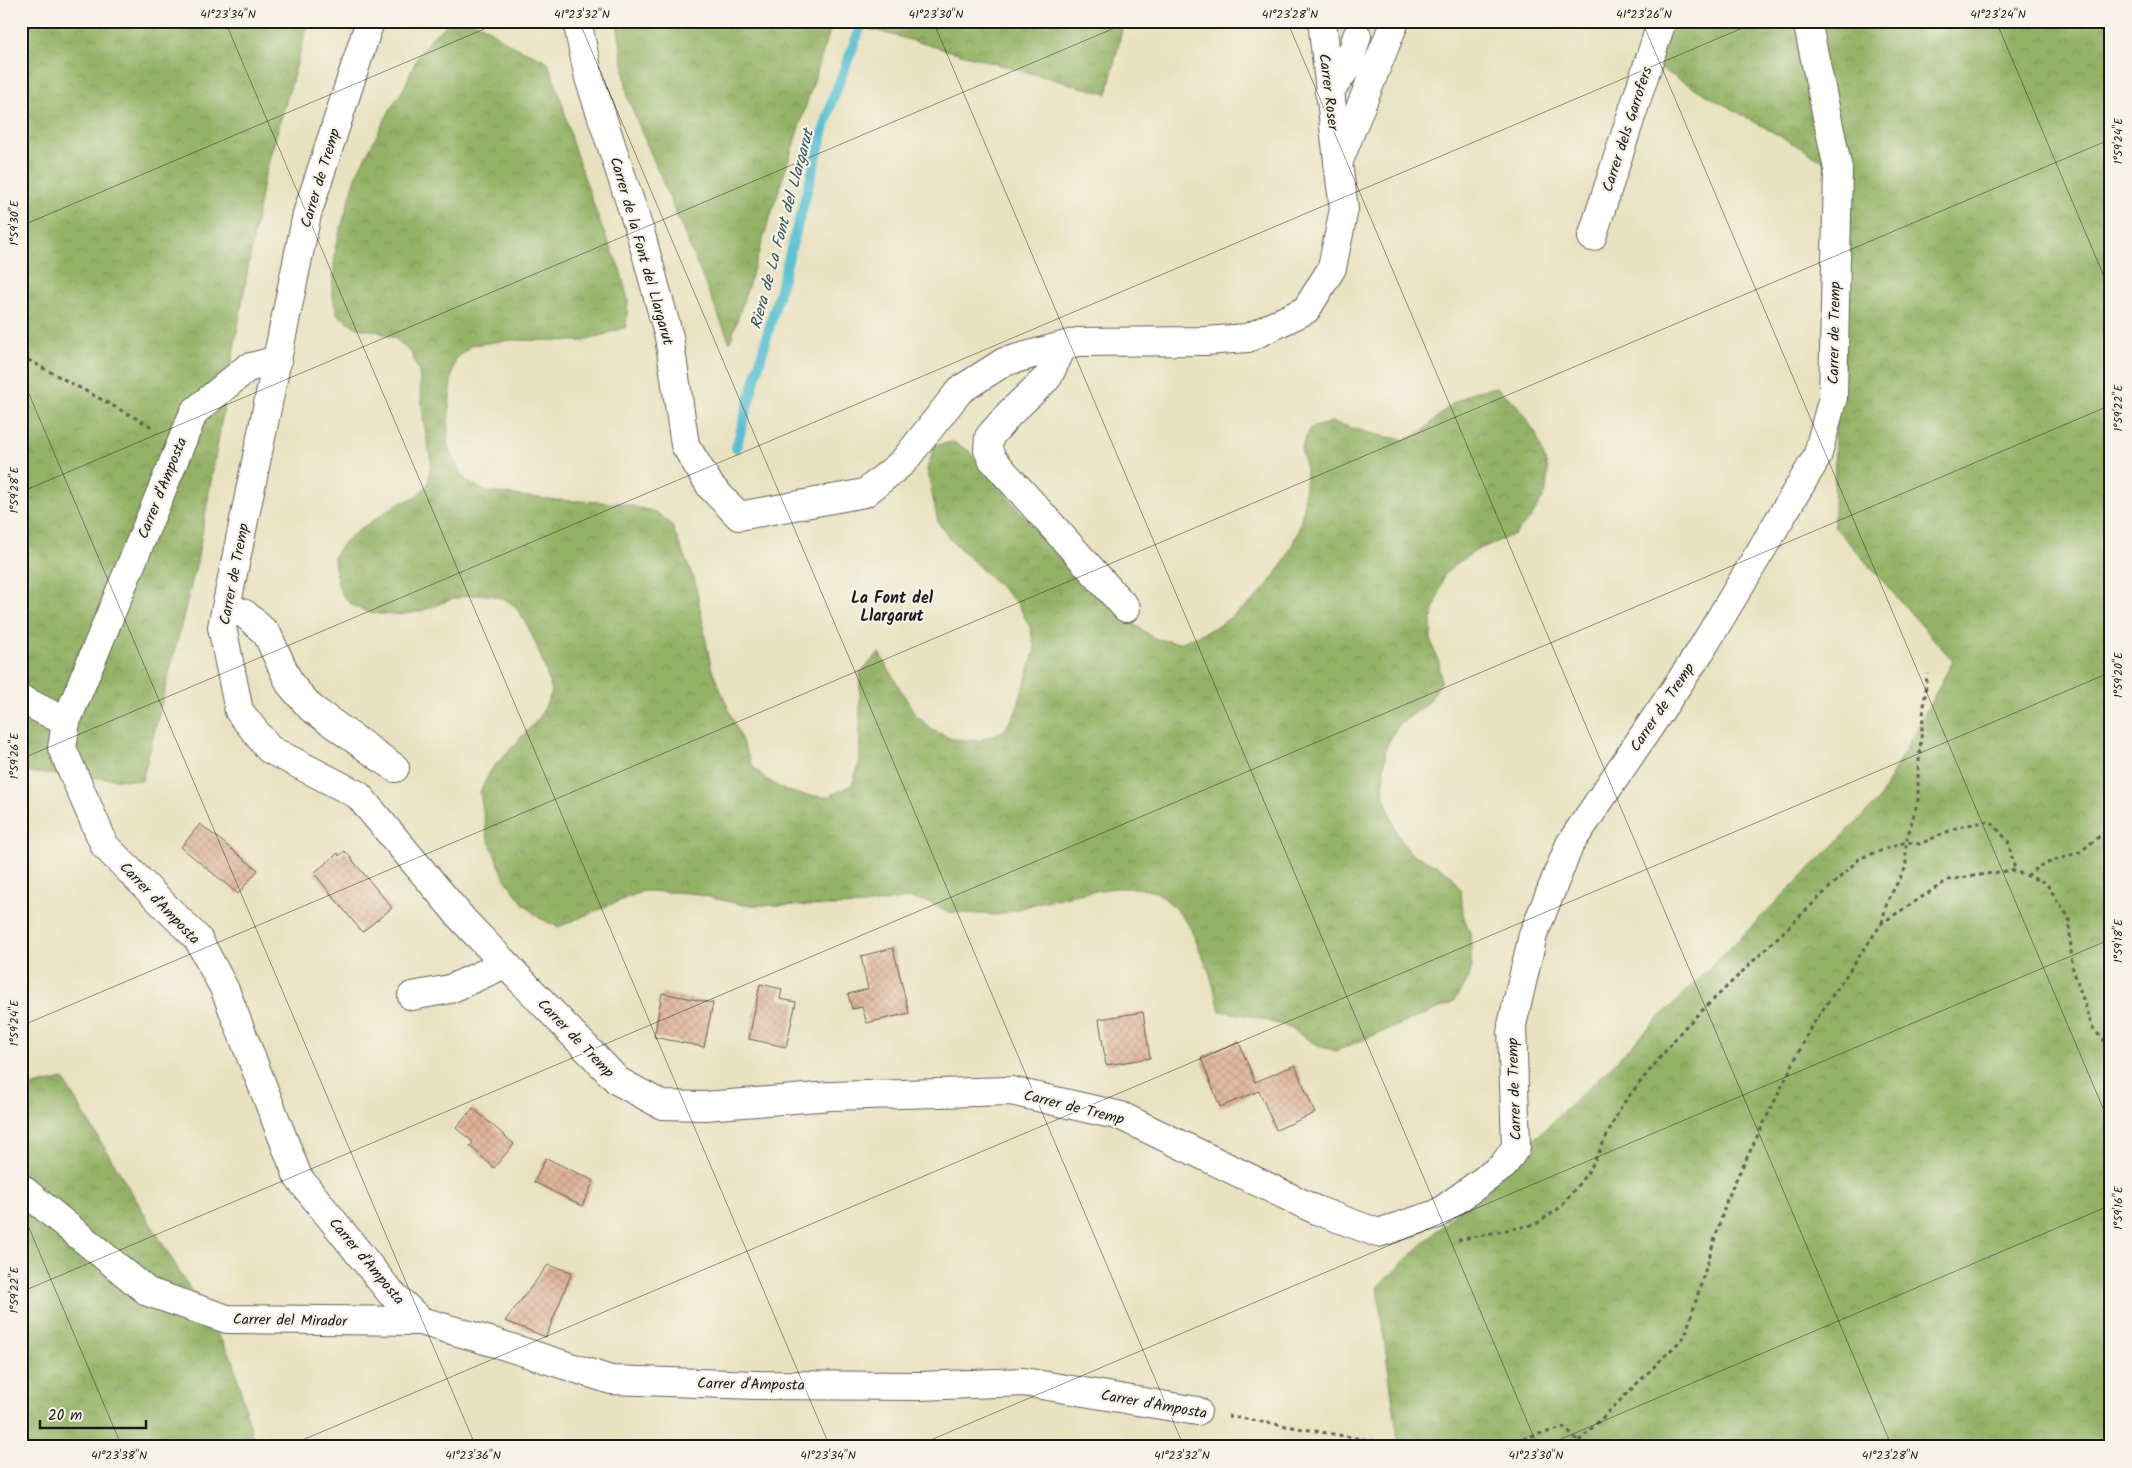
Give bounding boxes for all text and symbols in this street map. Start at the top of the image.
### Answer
text: 41°23'34"N [200,5,256,24]
text: 41°23'32"N [554,5,610,24]
text: 41°23'30"N [909,5,963,24]
text: 41°23'28"N [1262,5,1318,24]
text: 41°23'26"N [1616,5,1672,24]
text: 41°23'24"N [1970,5,2026,24]
street label: Carrer Roser [1311,52,1345,133]
street label: Carrer dels Garrofers [1596,63,1660,195]
text: 1°59'24"E [2109,117,2128,164]
water label: Riera de La Font del Llargarut [744,124,822,332]
street label: Carrer de Tremp [294,126,347,231]
street label: Carrer de la Font del Llargarut [603,154,680,349]
text: 1°59'30"E [5,199,24,246]
street label: Carrer de Tremp [1822,281,1848,385]
text: 1°59'22"E [2109,384,2128,431]
street label: Carrer d'Amposta [132,434,194,543]
text: 1°59'28"E [5,465,24,514]
street label: Carrer de Tremp [213,521,257,627]
district label: La Font del Llargarut [851,586,934,629]
text: 1°59'20"E [2109,651,2128,698]
street label: Carrer de Tremp [1624,658,1702,757]
text: 1°59'26"E [5,732,24,779]
street label: Carrer d'Amposta [113,857,205,951]
text: 1°59'18"E [2109,918,2128,963]
street label: Carrer de Tremp [531,993,620,1084]
text: 1°59'24"E [5,999,24,1046]
street label: Carrer de Tremp [1501,1037,1529,1141]
street label: Carrer de Tremp [1021,1084,1127,1132]
text: 1°59'16"E [2109,1185,2128,1230]
street label: Carrer d'Amposta [322,1213,410,1311]
text: 1°59'22"E [5,1266,24,1313]
street label: Carrer del Mirador [233,1308,348,1334]
street label: Carrer d'Amposta [697,1372,805,1398]
street label: Carrer d'Amposta [1099,1384,1209,1426]
scale bar [40,1398,146,1430]
text: 20 m [48,1404,82,1428]
text: 41°23'38"N [91,1446,147,1465]
text: 41°23'36"N [445,1446,501,1465]
text: 41°23'34"N [800,1446,856,1465]
text: 41°23'32"N [1154,1446,1210,1465]
text: 41°23'30"N [1509,1446,1563,1465]
text: 41°23'28"N [1862,1446,1918,1465]

